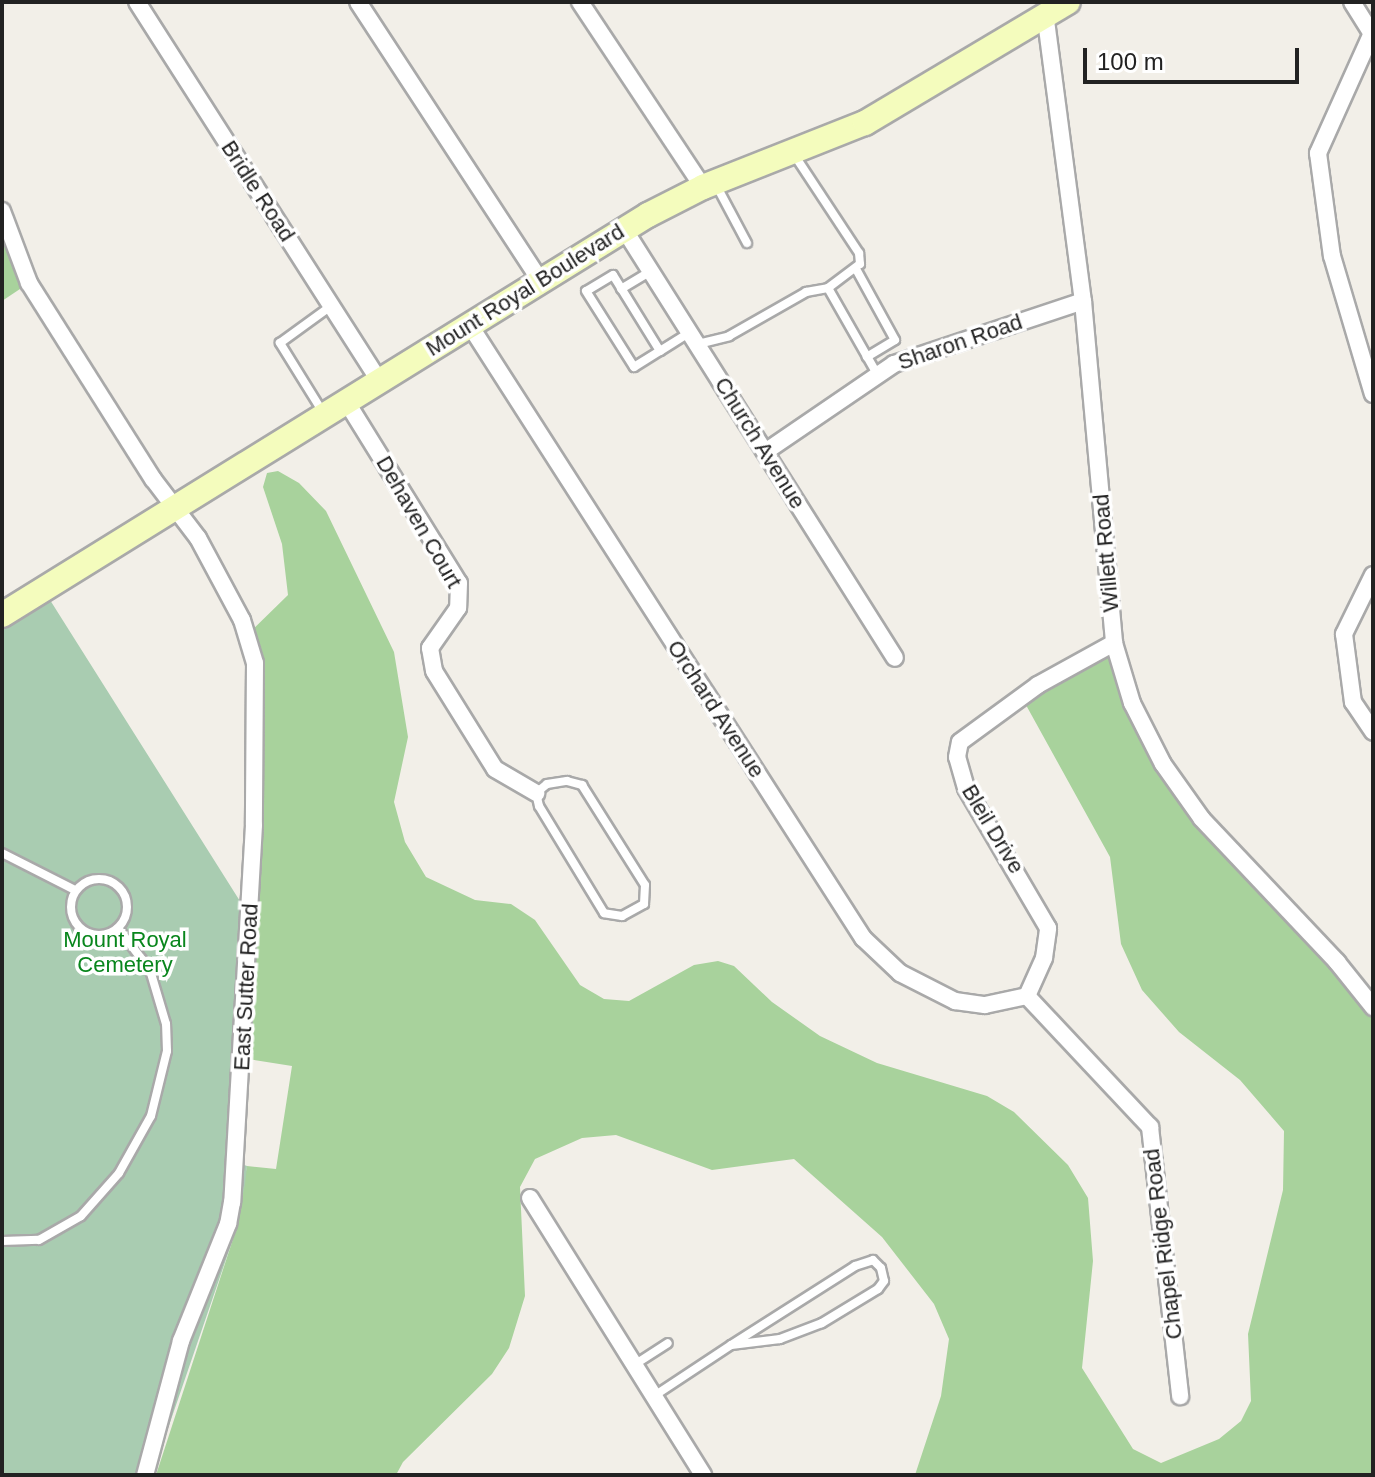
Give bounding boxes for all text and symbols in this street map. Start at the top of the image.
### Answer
scale bar [1087,32,1303,82]
text: 100 m [1097,48,1164,75]
street label: Bridle Road [216,136,300,246]
street label: Mount Royal Boulevard [421,218,629,362]
street label: Sharon Road [894,308,1026,376]
street label: Church Avenue [709,372,811,514]
street label: Dehaven Court [371,451,467,593]
street label: Willett Road [1088,493,1124,613]
street label: Orchard Avenue [661,635,771,783]
street label: Bleil Drive [956,780,1030,878]
street label: East Sutter Road [228,903,264,1071]
park label: Mount Royal Cemetery [63,926,187,978]
street label: Chapel Ridge Road [1138,1147,1188,1341]

